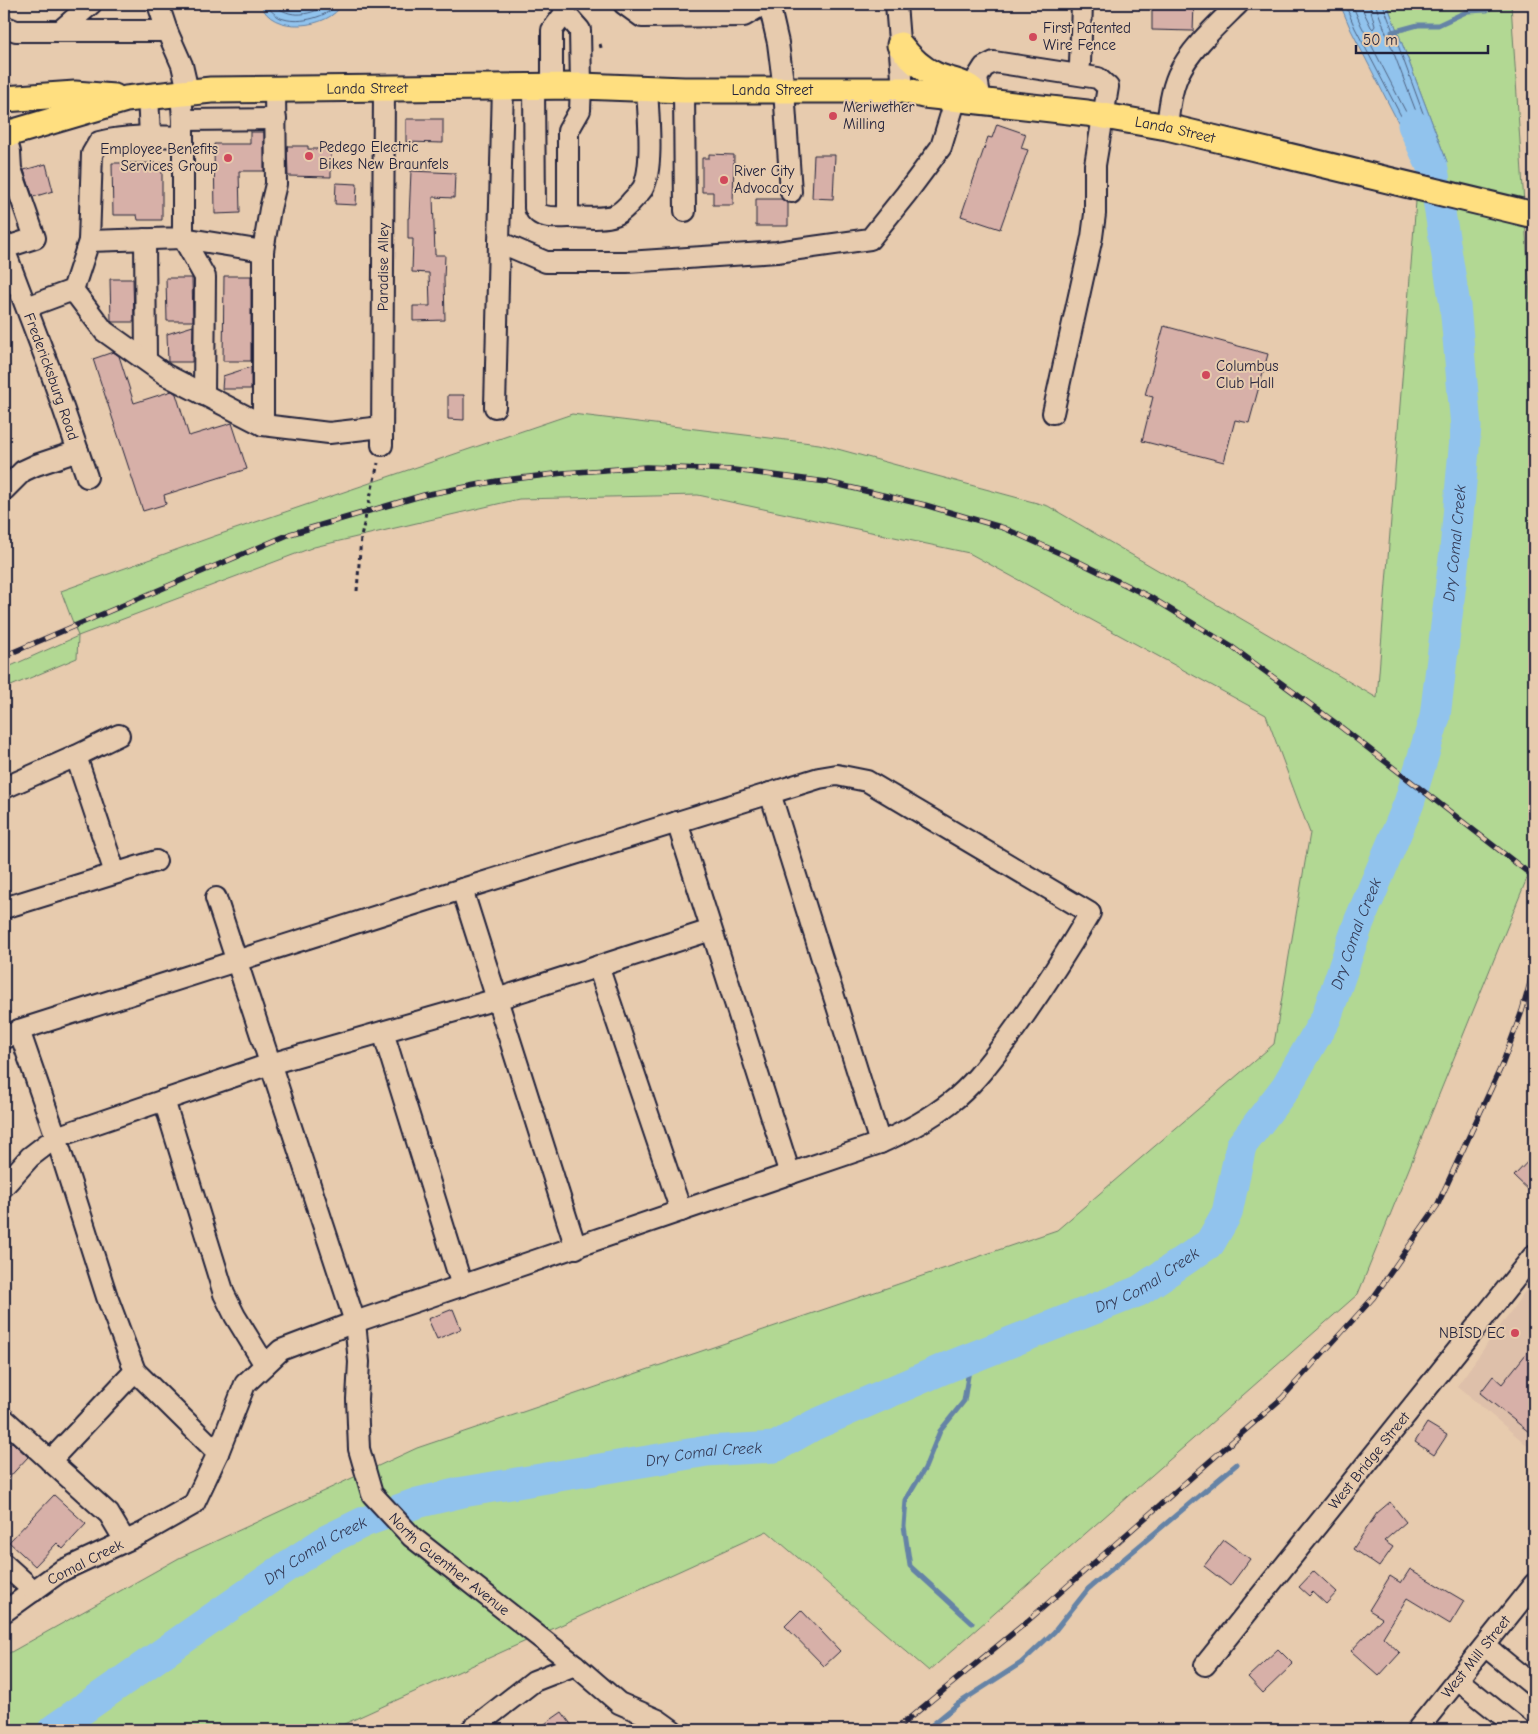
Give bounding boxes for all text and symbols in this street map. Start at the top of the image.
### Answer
place label: First Patented Wire Fence [1043,19,1131,54]
scale bar [1356,22,1488,54]
marker: First Patented Wire Fence [1027,31,1039,43]
text: 50 m [1363,31,1398,49]
street label: Landa Street [326,79,409,98]
street label: Landa Street [731,81,814,99]
place label: Meriwether Milling [843,98,915,133]
marker: Meriwether Milling [827,110,839,122]
street label: Landa Street [1134,113,1218,147]
place label: Pedego Electric Bikes New Braunfels [319,138,448,173]
place label: Employee Benefits Services Group [100,140,218,175]
marker: Pedego Electric Bikes New Braunfels [303,150,315,162]
marker: Employee Benefits Services Group [222,152,234,164]
place label: River City Advocacy [734,162,795,197]
marker: River City Advocacy [718,174,730,186]
street label: Paradise Alley [374,222,392,311]
street label: Fredericksburg Road [20,310,83,442]
place label: Columbus Club Hall [1216,357,1278,392]
marker: Columbus Club Hall [1200,369,1212,381]
water label: Dry Comal Creek [1440,484,1470,603]
water label: Dry Comal Creek [1327,876,1385,992]
water label: Dry Comal Creek [1092,1244,1203,1317]
place label: NBISD EC [1439,1324,1505,1342]
marker: NBISD EC [1509,1327,1521,1339]
street label: West Bridge Street [1324,1408,1414,1513]
water label: Dry Comal Creek [644,1439,763,1470]
street label: North Guenther Avenue [385,1509,514,1620]
water label: Dry Comal Creek [260,1513,370,1589]
street label: Comal Creek [44,1535,127,1589]
street label: West Mill Street [1437,1611,1515,1701]

